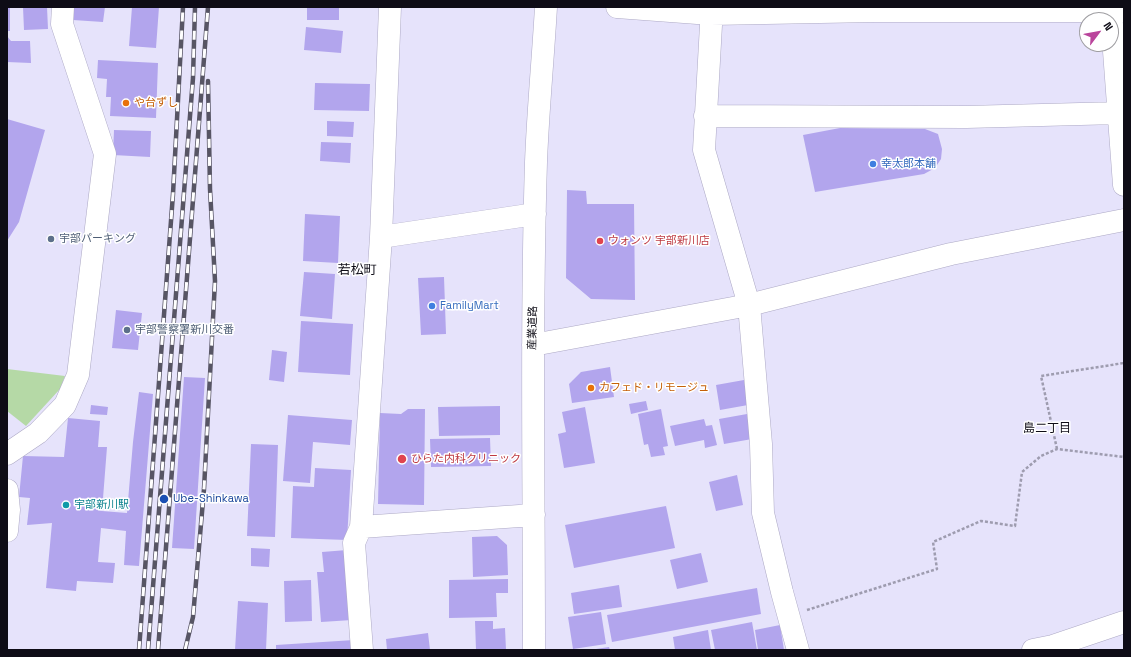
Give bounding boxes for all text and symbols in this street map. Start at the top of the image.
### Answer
north arrow [1079,12,1119,52]
text: N [1100,19,1116,33]
place label: や台ずし [134,96,178,110]
marker: や台ずし [121,98,131,108]
place label: 幸太郎本舗 [881,157,936,171]
marker: 幸太郎本舗 [868,159,878,169]
place label: 宇部パーキング [59,232,136,246]
marker: 宇部パーキング [46,234,56,244]
place label: ウォンツ 宇部新川店 [608,234,710,248]
marker: ウォンツ 宇部新川店 [595,236,605,246]
district label: 若松町 [338,262,376,278]
place label: FamilyMart [440,299,499,313]
marker: FamilyMart [427,301,437,311]
street label: 産業道路 [526,306,540,350]
place label: 宇部警察署新川交番 [135,323,234,337]
marker: 宇部警察署新川交番 [122,325,132,335]
place label: カフェド・リモージュ [599,381,709,395]
marker: カフェド・リモージュ [586,383,596,393]
district label: 島二丁目 [1023,422,1071,436]
place label: ひらた内科クリニック [411,452,521,466]
marker: ひらた内科クリニック [396,453,408,465]
place label: Ube-Shinkawa [173,492,249,506]
marker: Ube-Shinkawa [158,493,170,505]
place label: 宇部新川駅 [74,498,129,512]
marker: 宇部新川駅 [61,500,71,510]

